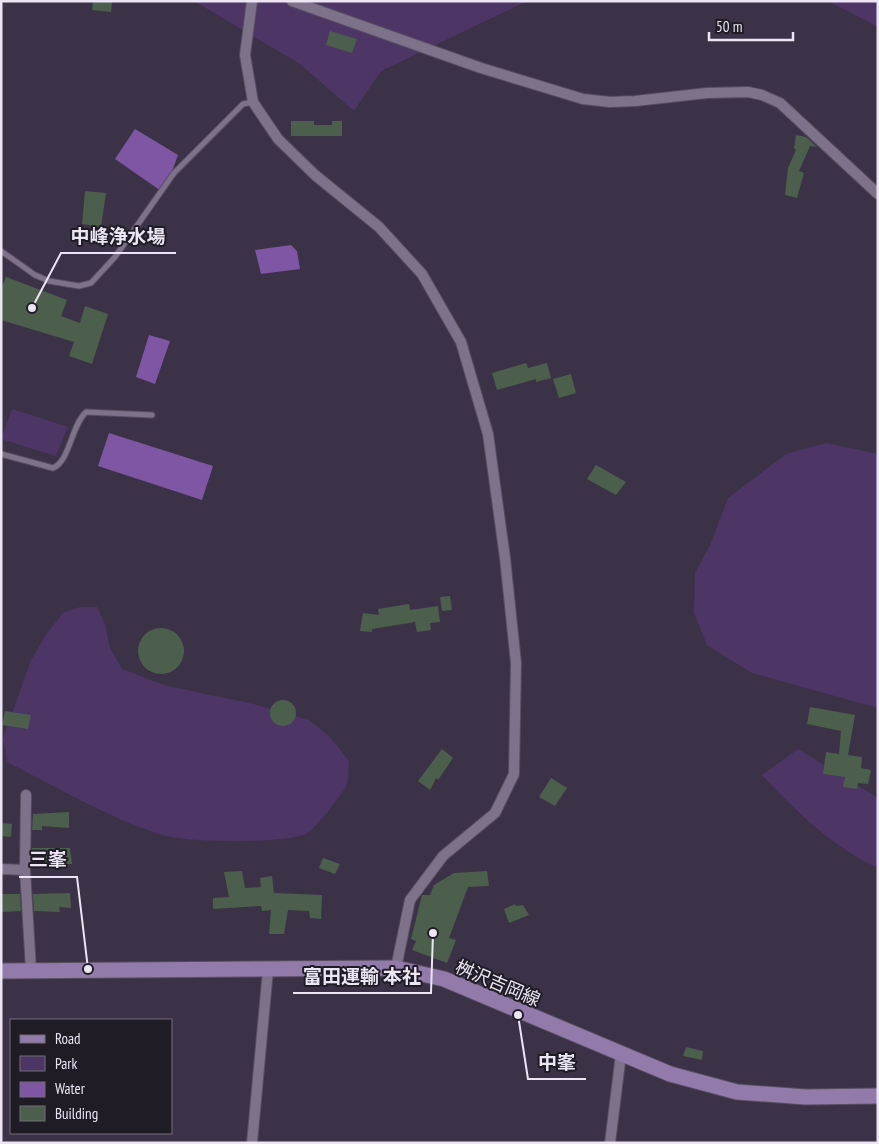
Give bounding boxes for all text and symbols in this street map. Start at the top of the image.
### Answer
scale bar [709,10,793,42]
text: 50 m [716,17,742,36]
callout: 中峰浄水場 [61,219,176,253]
text: 中峰浄水場 [70,224,166,248]
callout: 三峯 [19,843,77,877]
text: 三峯 [29,847,67,871]
street label: 桝沢吉岡線 [452,955,544,1011]
callout: 富田運輸 本社 [293,959,431,993]
text: 富田運輸 本社 [303,964,421,988]
legend [10,1019,172,1134]
text: Road [55,1029,81,1048]
callout: 中峯 [528,1045,586,1079]
text: 中峯 [538,1050,576,1074]
text: Park [55,1054,77,1073]
text: Water [55,1079,86,1098]
text: Building [55,1104,98,1123]

